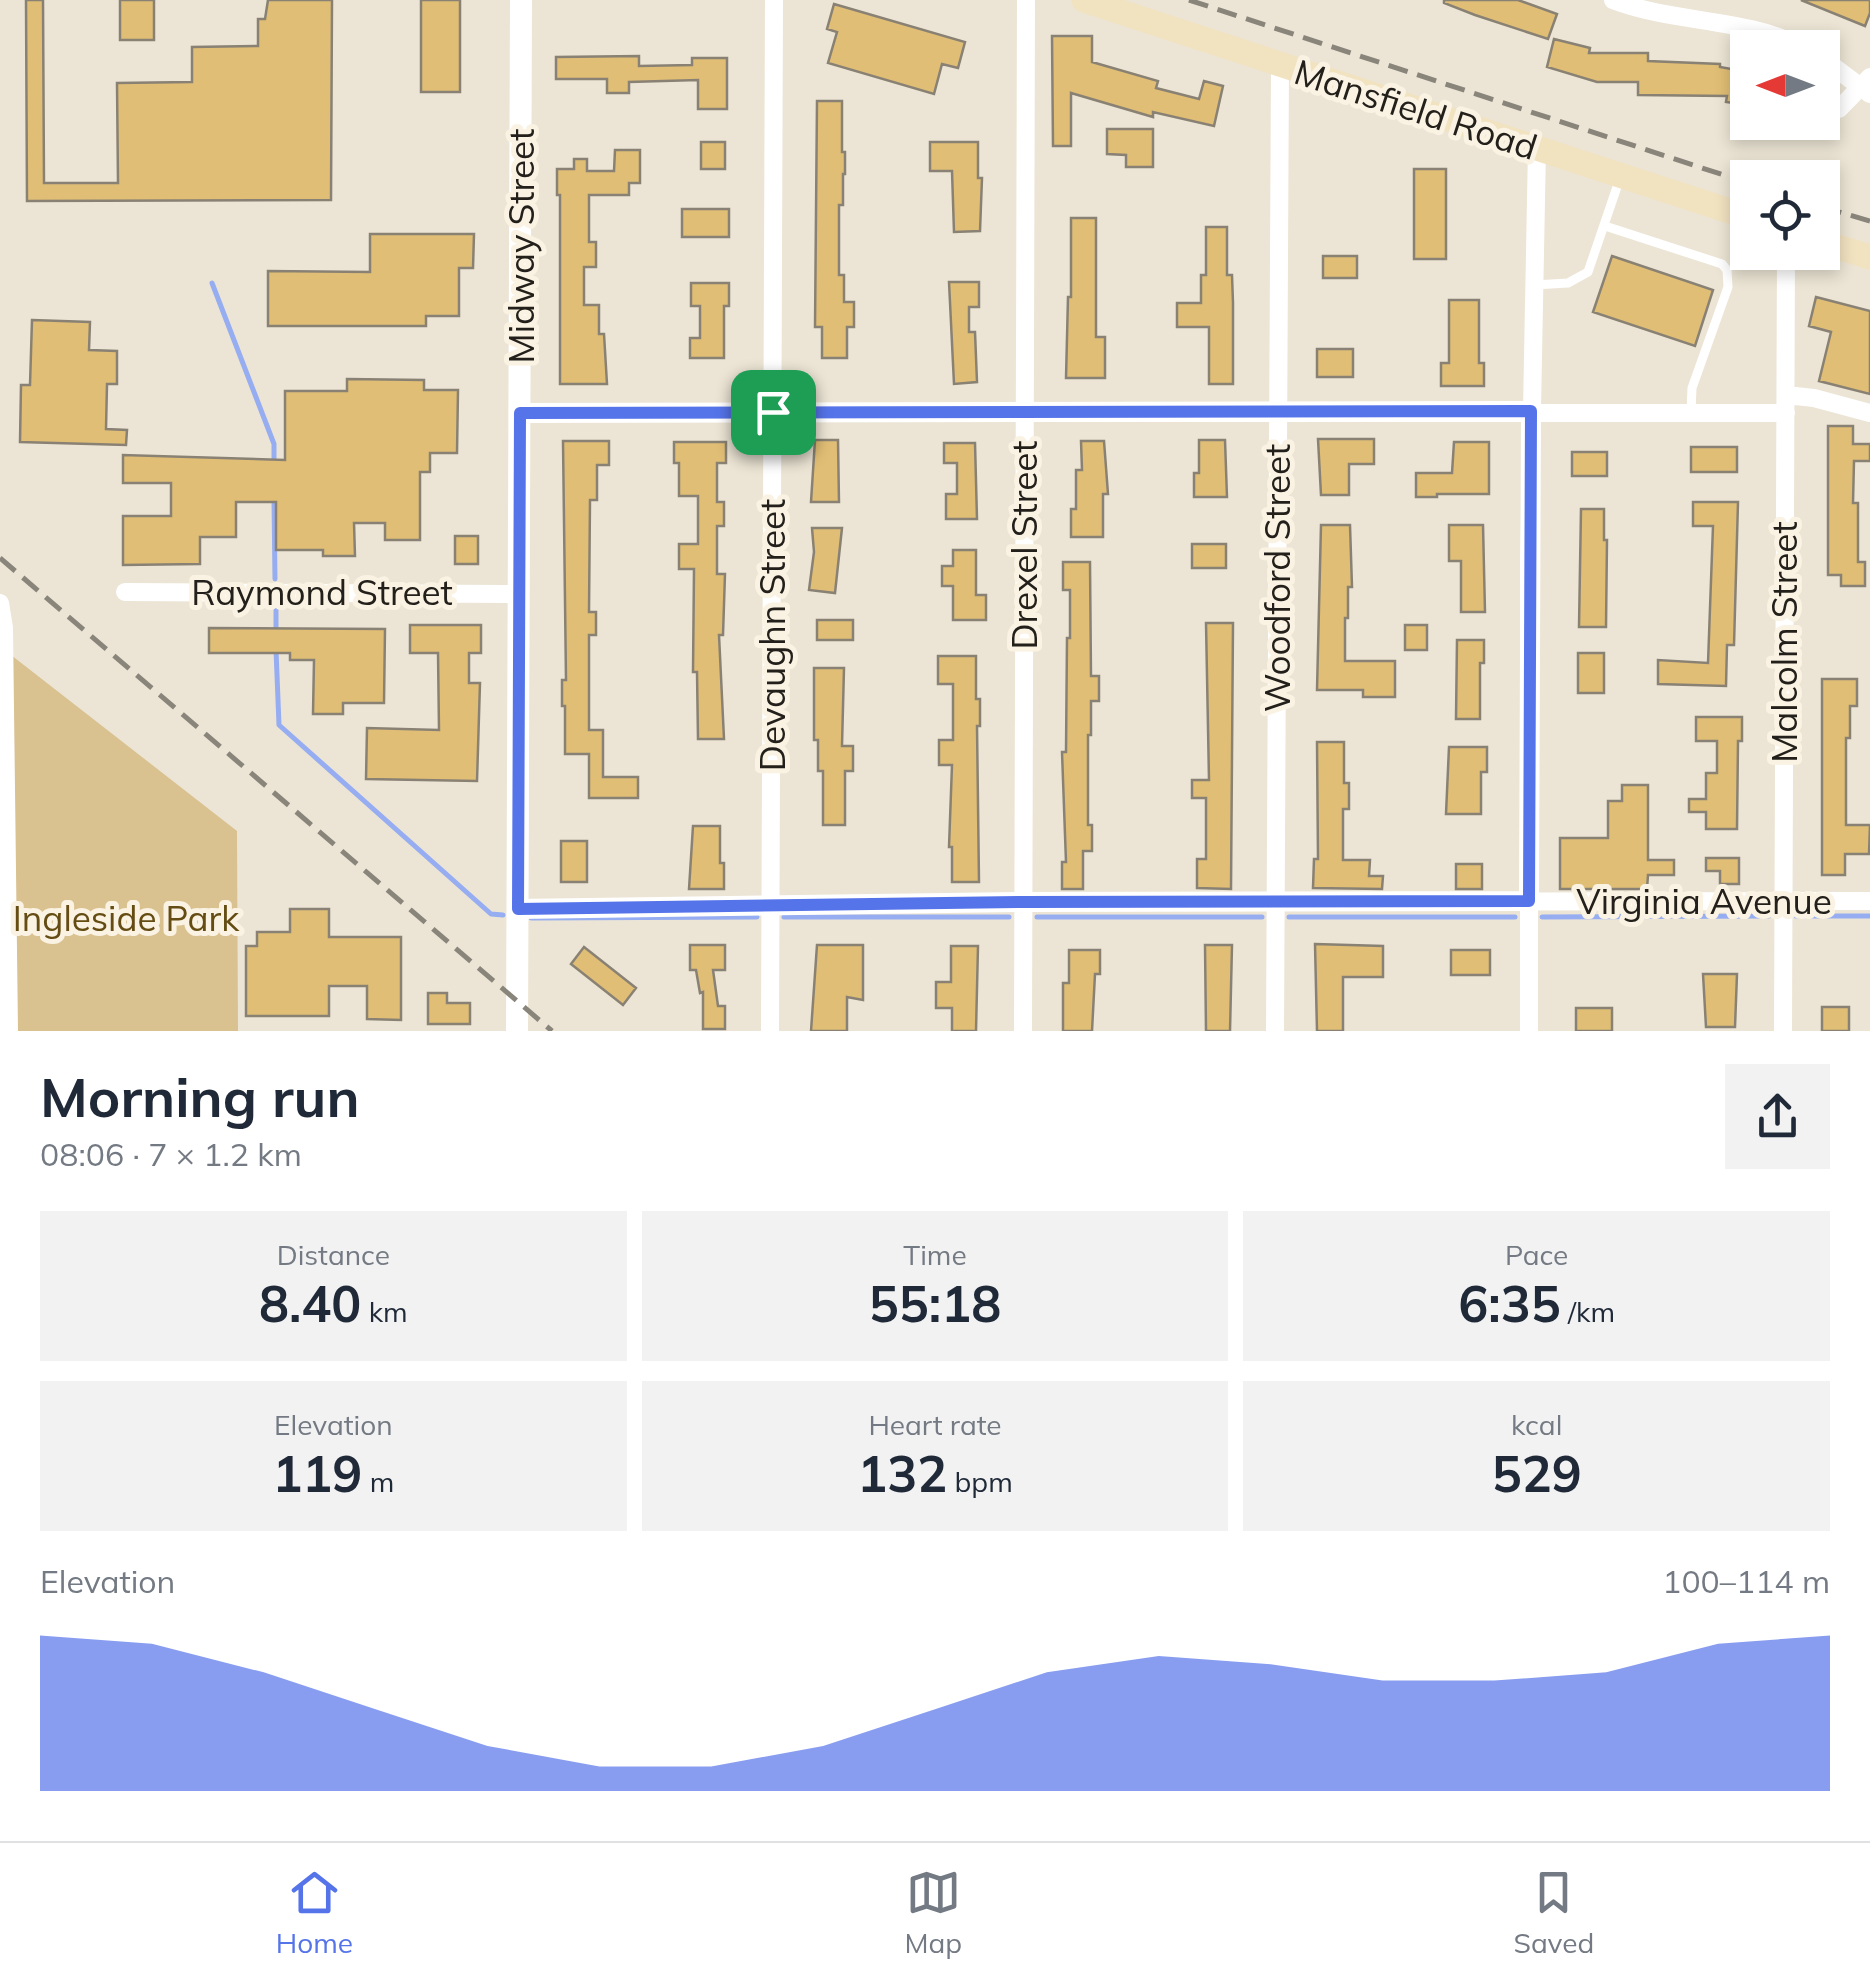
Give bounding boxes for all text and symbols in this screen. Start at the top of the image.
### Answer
north arrow [1730,30,1840,140]
map controls [1730,30,1840,270]
street label: Mansfield Road [1289,49,1543,169]
street label: Midway Street [499,129,543,363]
button: locate [1730,160,1840,270]
pin [731,370,816,455]
icon: arrive [746,385,801,440]
street label: Drexel Street [1002,440,1046,650]
street label: Woodford Street [1255,444,1299,712]
street label: Devaughn Street [750,499,794,771]
street label: Malcolm Street [1762,521,1806,763]
street label: Raymond Street [191,570,453,614]
street label: Virginia Avenue [1576,879,1832,923]
park label: Ingleside Park [13,896,240,940]
text: Morning run [40,1062,360,1131]
button: share [1725,1064,1830,1169]
text: 08:06 · 7 × 1.2 km [40,1134,302,1174]
text: Distance [277,1237,390,1272]
text: Time [903,1237,967,1272]
text: Pace [1505,1237,1568,1272]
text: 8.40 [259,1272,361,1335]
text: 55:18 [869,1272,1001,1335]
text: 6:35 [1458,1272,1561,1335]
text: km [361,1294,408,1329]
text: /km [1561,1294,1615,1329]
text: Elevation [274,1407,393,1442]
text: Heart rate [868,1407,1002,1442]
text: kcal [1511,1407,1562,1442]
text: 119 [272,1442,362,1505]
text: 132 [857,1442,947,1505]
text: 529 [1492,1442,1582,1505]
text: m [362,1464,394,1499]
text: bpm [947,1464,1013,1499]
text: Elevation [40,1561,175,1601]
text: 100–114 m [1662,1561,1830,1601]
tab: Home [276,1865,353,1960]
tab: Map [904,1865,962,1960]
tab: Saved [1513,1865,1594,1960]

